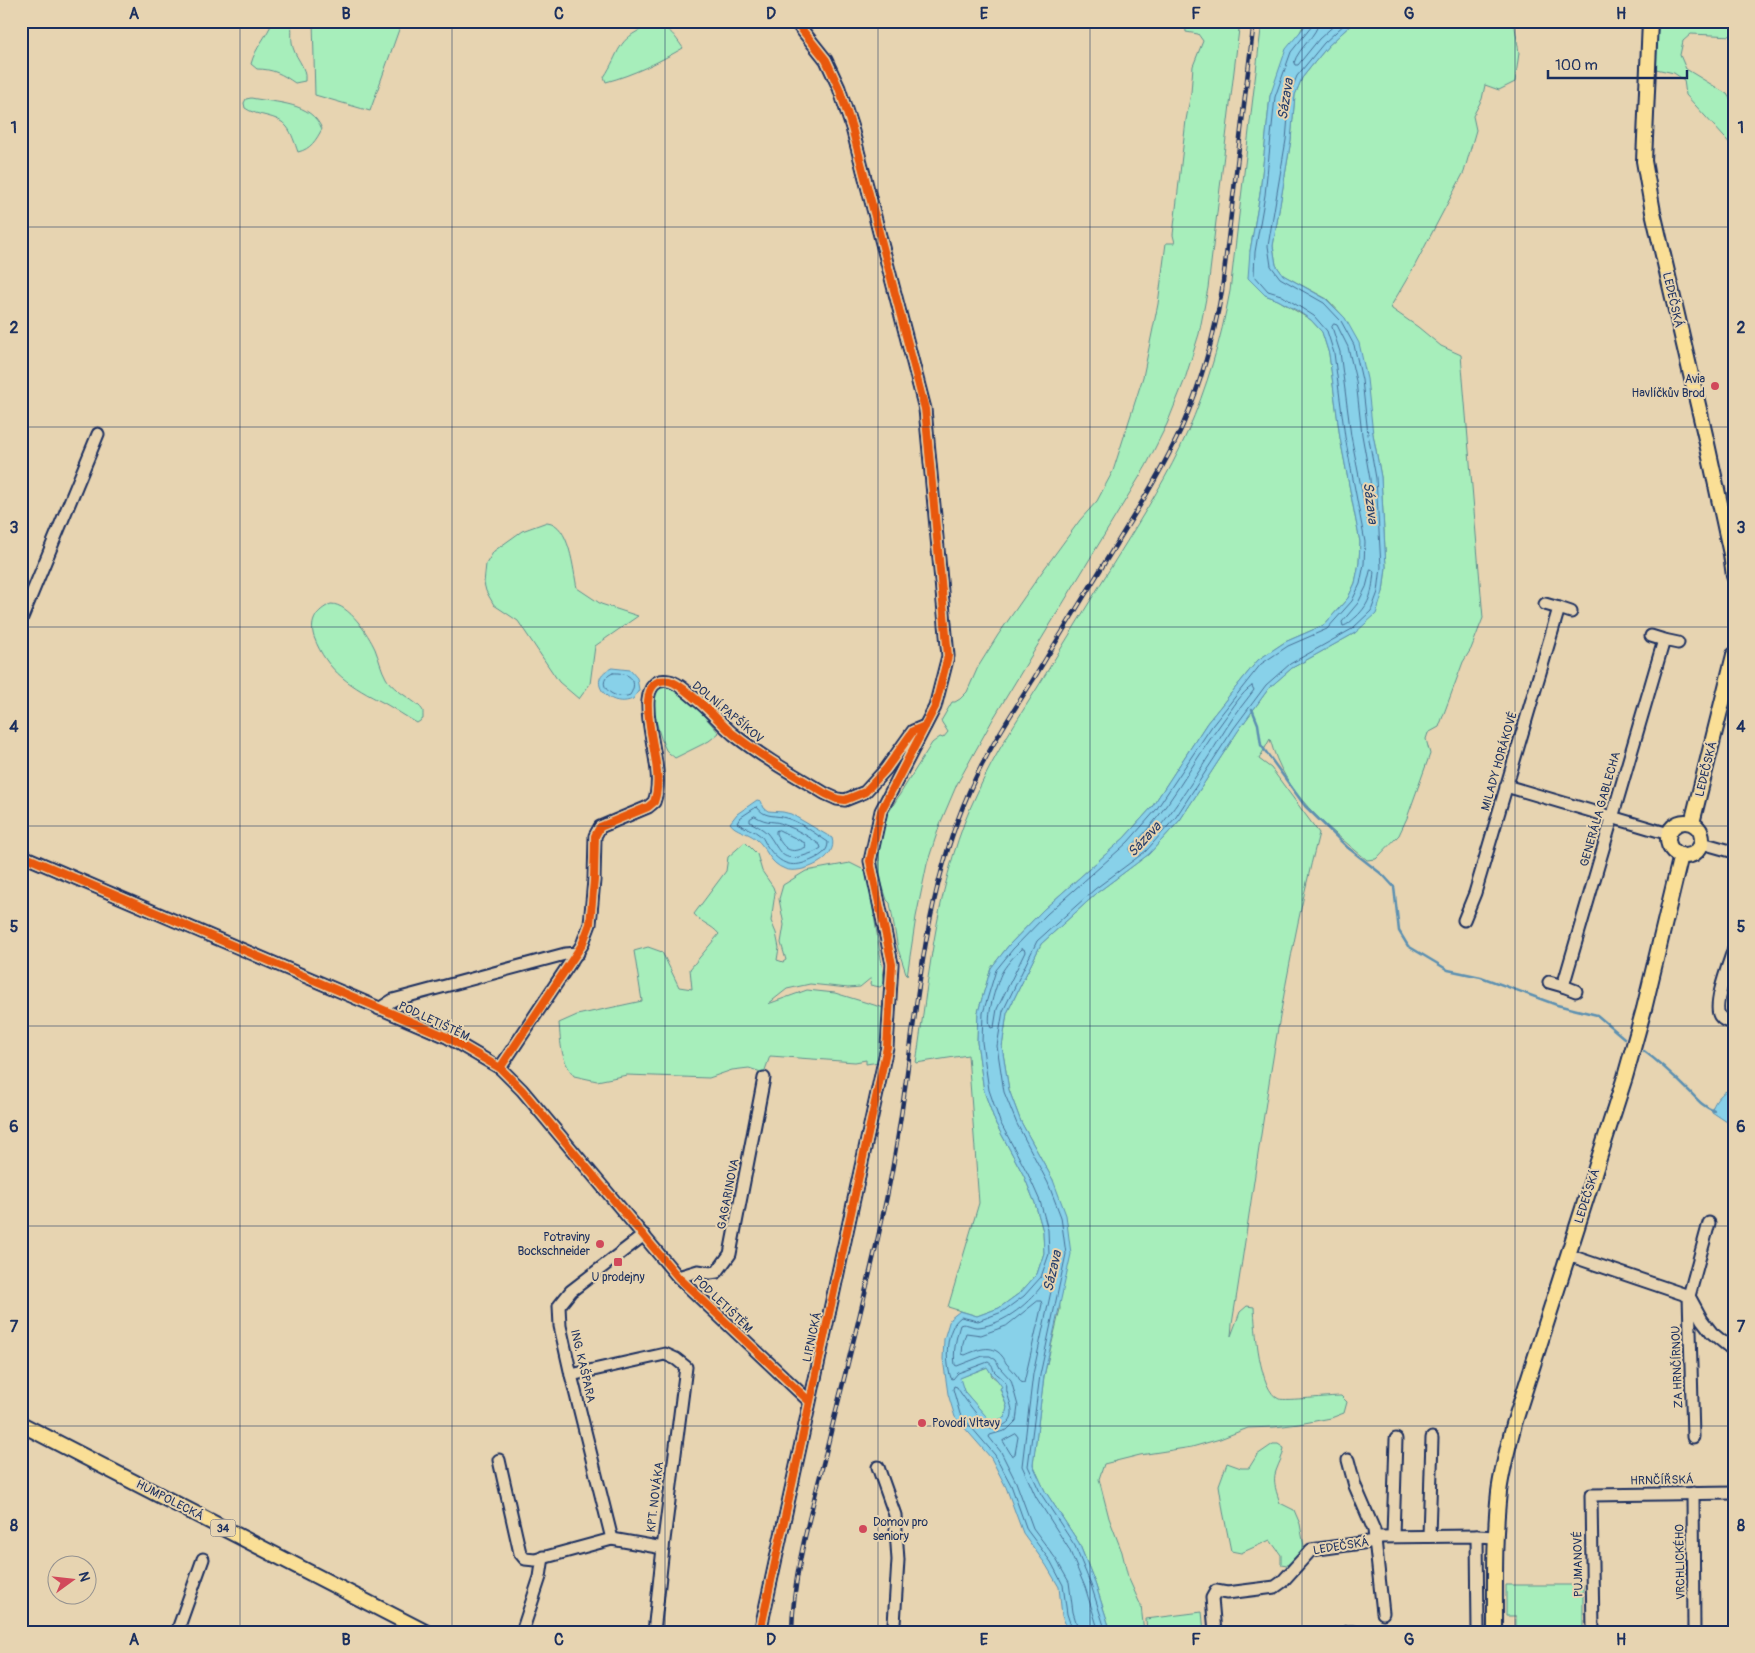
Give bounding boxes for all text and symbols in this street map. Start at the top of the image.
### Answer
text: A [129,4,140,24]
text: B [341,4,351,24]
text: C [554,4,564,24]
text: D [766,4,776,24]
text: E [980,4,989,24]
text: F [1191,4,1201,24]
text: G [1404,4,1415,24]
text: H [1616,4,1626,24]
scale bar [1548,48,1686,80]
text: 100 m [1555,56,1598,75]
water label: Sázava [1274,76,1297,121]
text: 1 [11,118,17,138]
text: 1 [1738,118,1744,138]
street label: LEDEČSKÁ [1659,271,1687,329]
text: 2 [10,318,19,338]
text: 2 [1737,318,1746,338]
place label: Avia Havlíčkův Brod [1632,372,1705,401]
marker: Avia Havlíčkův Brod [1709,380,1721,392]
water label: Sázava [1360,482,1382,526]
text: 3 [10,518,19,538]
text: 3 [1737,518,1746,538]
street label: DOLNÍ PAPŠÍKOV [689,677,767,747]
street label: MILADY HORÁKOVÉ [1477,709,1521,813]
text: 4 [9,717,19,737]
text: 4 [1736,717,1746,737]
street label: LEDEČSKÁ [1691,740,1721,798]
street label: GENERÁLA GABLECHA [1576,749,1624,868]
water label: Sázava [1124,817,1166,860]
text: 5 [10,917,19,937]
text: 5 [1737,917,1746,937]
street label: POD LETIŠTĚM [396,998,472,1045]
text: 6 [9,1117,19,1137]
text: 6 [1736,1117,1746,1137]
street label: GAGARINOVA [714,1157,743,1231]
street label: LEDEČSKÁ [1571,1167,1603,1225]
place label: Potraviny Bockschneider [518,1230,591,1259]
marker: Potraviny Bockschneider [594,1238,606,1250]
water label: Sázava [1040,1248,1066,1293]
marker: U prodejny [612,1256,624,1268]
place label: U prodejny [591,1270,645,1285]
street label: POD LETIŠTĚM [690,1272,756,1337]
street label: LIPNICKÁ [799,1310,825,1364]
text: 7 [10,1317,19,1337]
text: 7 [1737,1317,1746,1337]
street label: ZA HRNČÍRNOU [1668,1325,1686,1409]
street label: ING. KAŠPARA [567,1328,599,1404]
place label: Povodí Vltavy [932,1416,1000,1431]
marker: Povodí Vltavy [916,1417,928,1429]
street label: KPT. NOVÁKA [643,1461,667,1533]
street label: HRNČÍŘSKÁ [1630,1471,1694,1489]
street label: HUMPOLECKÁ [133,1476,207,1524]
place label: Domov pro seniory [873,1515,928,1544]
text: 8 [10,1516,18,1536]
text: 8 [1737,1516,1745,1536]
road number: 34 [210,1520,236,1536]
marker: Domov pro seniory [857,1523,869,1535]
street label: VRCHLICKÉHO [1671,1524,1689,1600]
street label: PUJMANOVÉ [1569,1531,1587,1597]
street label: LEDEČSKÁ [1312,1534,1370,1558]
north arrow [48,1556,98,1606]
text: N [75,1570,94,1584]
text: A [129,1630,140,1650]
text: B [341,1630,351,1650]
text: C [554,1630,564,1650]
text: D [766,1630,776,1650]
text: E [980,1630,989,1650]
text: F [1191,1630,1201,1650]
text: G [1404,1630,1415,1650]
text: H [1616,1630,1626,1650]

